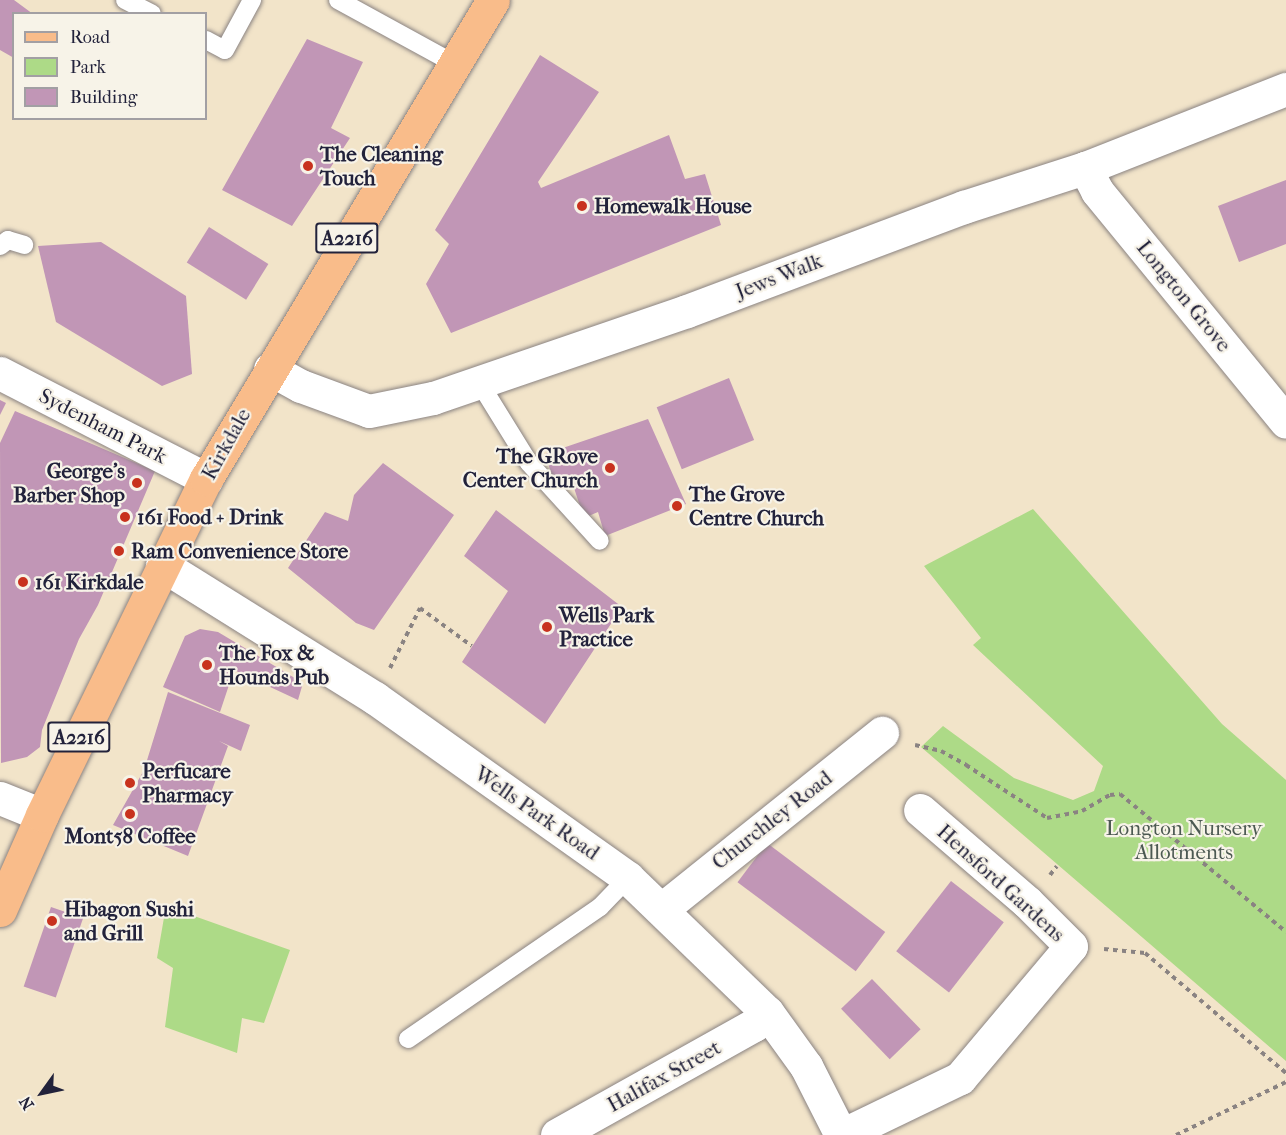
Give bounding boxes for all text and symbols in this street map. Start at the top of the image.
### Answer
legend [12,12,207,120]
text: Road [70,27,110,48]
text: Park [70,57,106,78]
text: Building [70,87,137,108]
place label: The Cleaning Touch [320,141,443,191]
marker: The Cleaning Touch [301,159,315,173]
place label: Homewalk House [594,193,752,219]
marker: Homewalk House [575,199,589,213]
road number: A2216 [314,221,380,255]
street label: Longton Grove [1131,235,1237,357]
street label: Jews Walk [732,248,826,304]
street label: Sydenham Park [35,383,171,469]
street label: Kirkdale [196,404,256,484]
place label: The GRove Center Church [463,443,598,493]
place label: George's Barber Shop [13,458,125,508]
marker: The GRove Center Church [603,461,617,475]
marker: George's Barber Shop [130,476,144,490]
place label: The Grove Centre Church [689,481,824,531]
marker: The Grove Centre Church [670,499,684,513]
place label: 161 Food + Drink [137,504,283,530]
marker: 161 Food + Drink [118,510,132,524]
place label: Ram Convenience Store [131,538,348,564]
marker: Ram Convenience Store [112,544,126,558]
place label: 161 Kirkdale [35,569,144,595]
marker: 161 Kirkdale [16,575,30,589]
place label: Wells Park Practice [559,602,654,652]
marker: Wells Park Practice [540,620,554,634]
place label: The Fox & Hounds Pub [219,640,329,690]
marker: The Fox & Hounds Pub [200,658,214,672]
road number: A2216 [46,720,112,754]
place label: Perfucare Pharmacy [142,758,233,808]
street label: Wells Park Road [470,761,604,865]
street label: Churchley Road [707,765,837,875]
marker: Perfucare Pharmacy [123,776,137,790]
marker: Mont58 Coffee [123,807,137,821]
park label: Longton Nursery Allotments [1106,815,1262,865]
street label: Hensford Gardens [932,819,1070,947]
place label: Mont58 Coffee [64,823,196,849]
place label: Hibagon Sushi and Grill [64,896,194,946]
marker: Hibagon Sushi and Grill [45,914,59,928]
street label: Halifax Street [603,1034,725,1118]
north arrow [12,1063,72,1123]
text: N [15,1093,38,1113]

